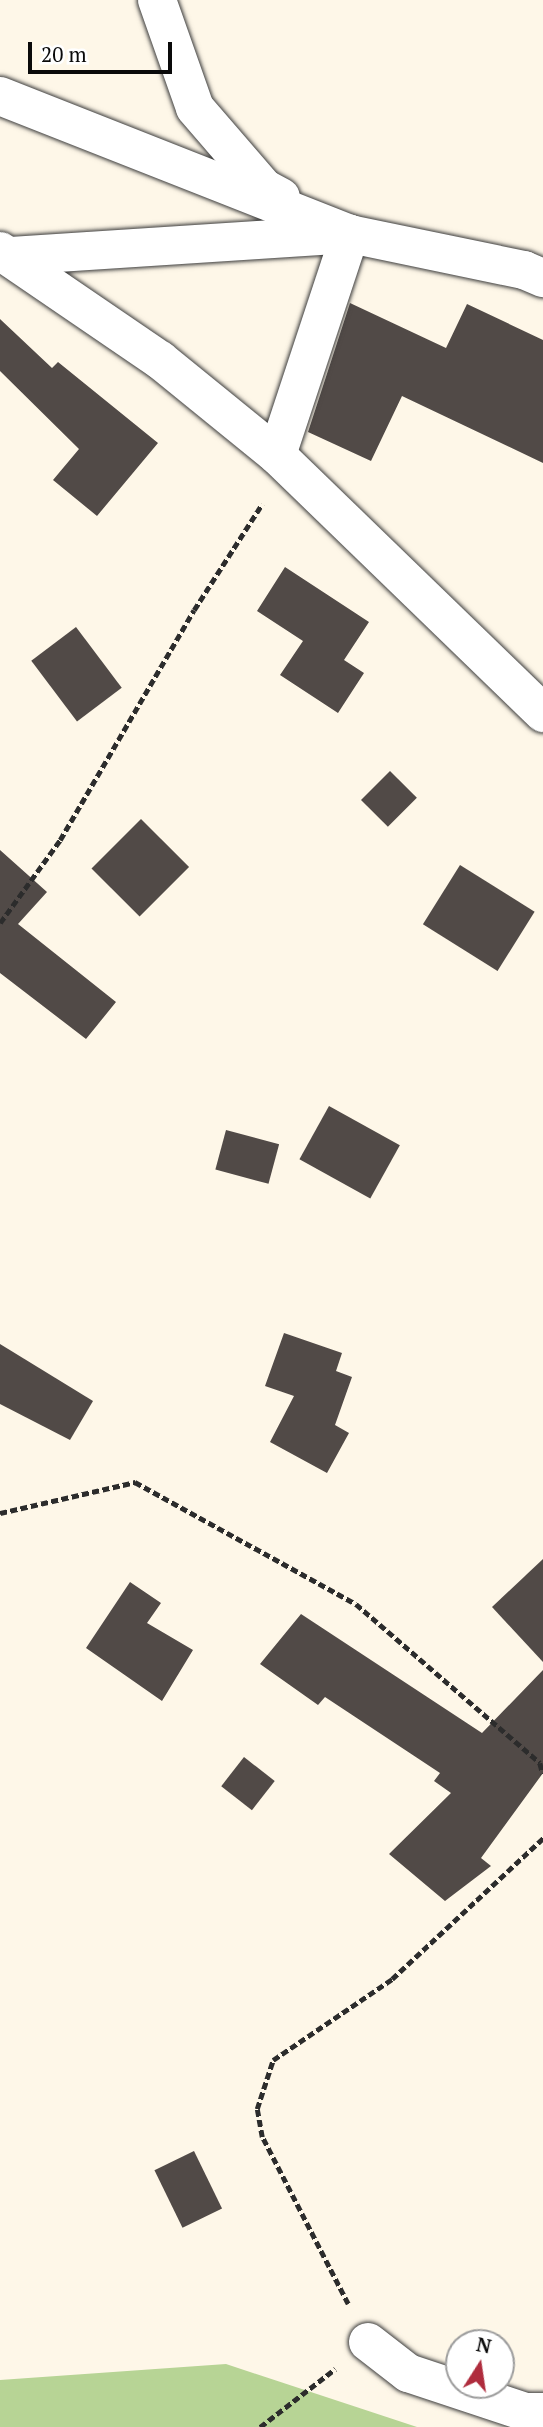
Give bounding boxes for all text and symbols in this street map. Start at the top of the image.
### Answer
scale bar [32,28,175,72]
text: 20 m [41,40,87,68]
north arrow [445,2329,515,2399]
text: N [474,2331,494,2359]

